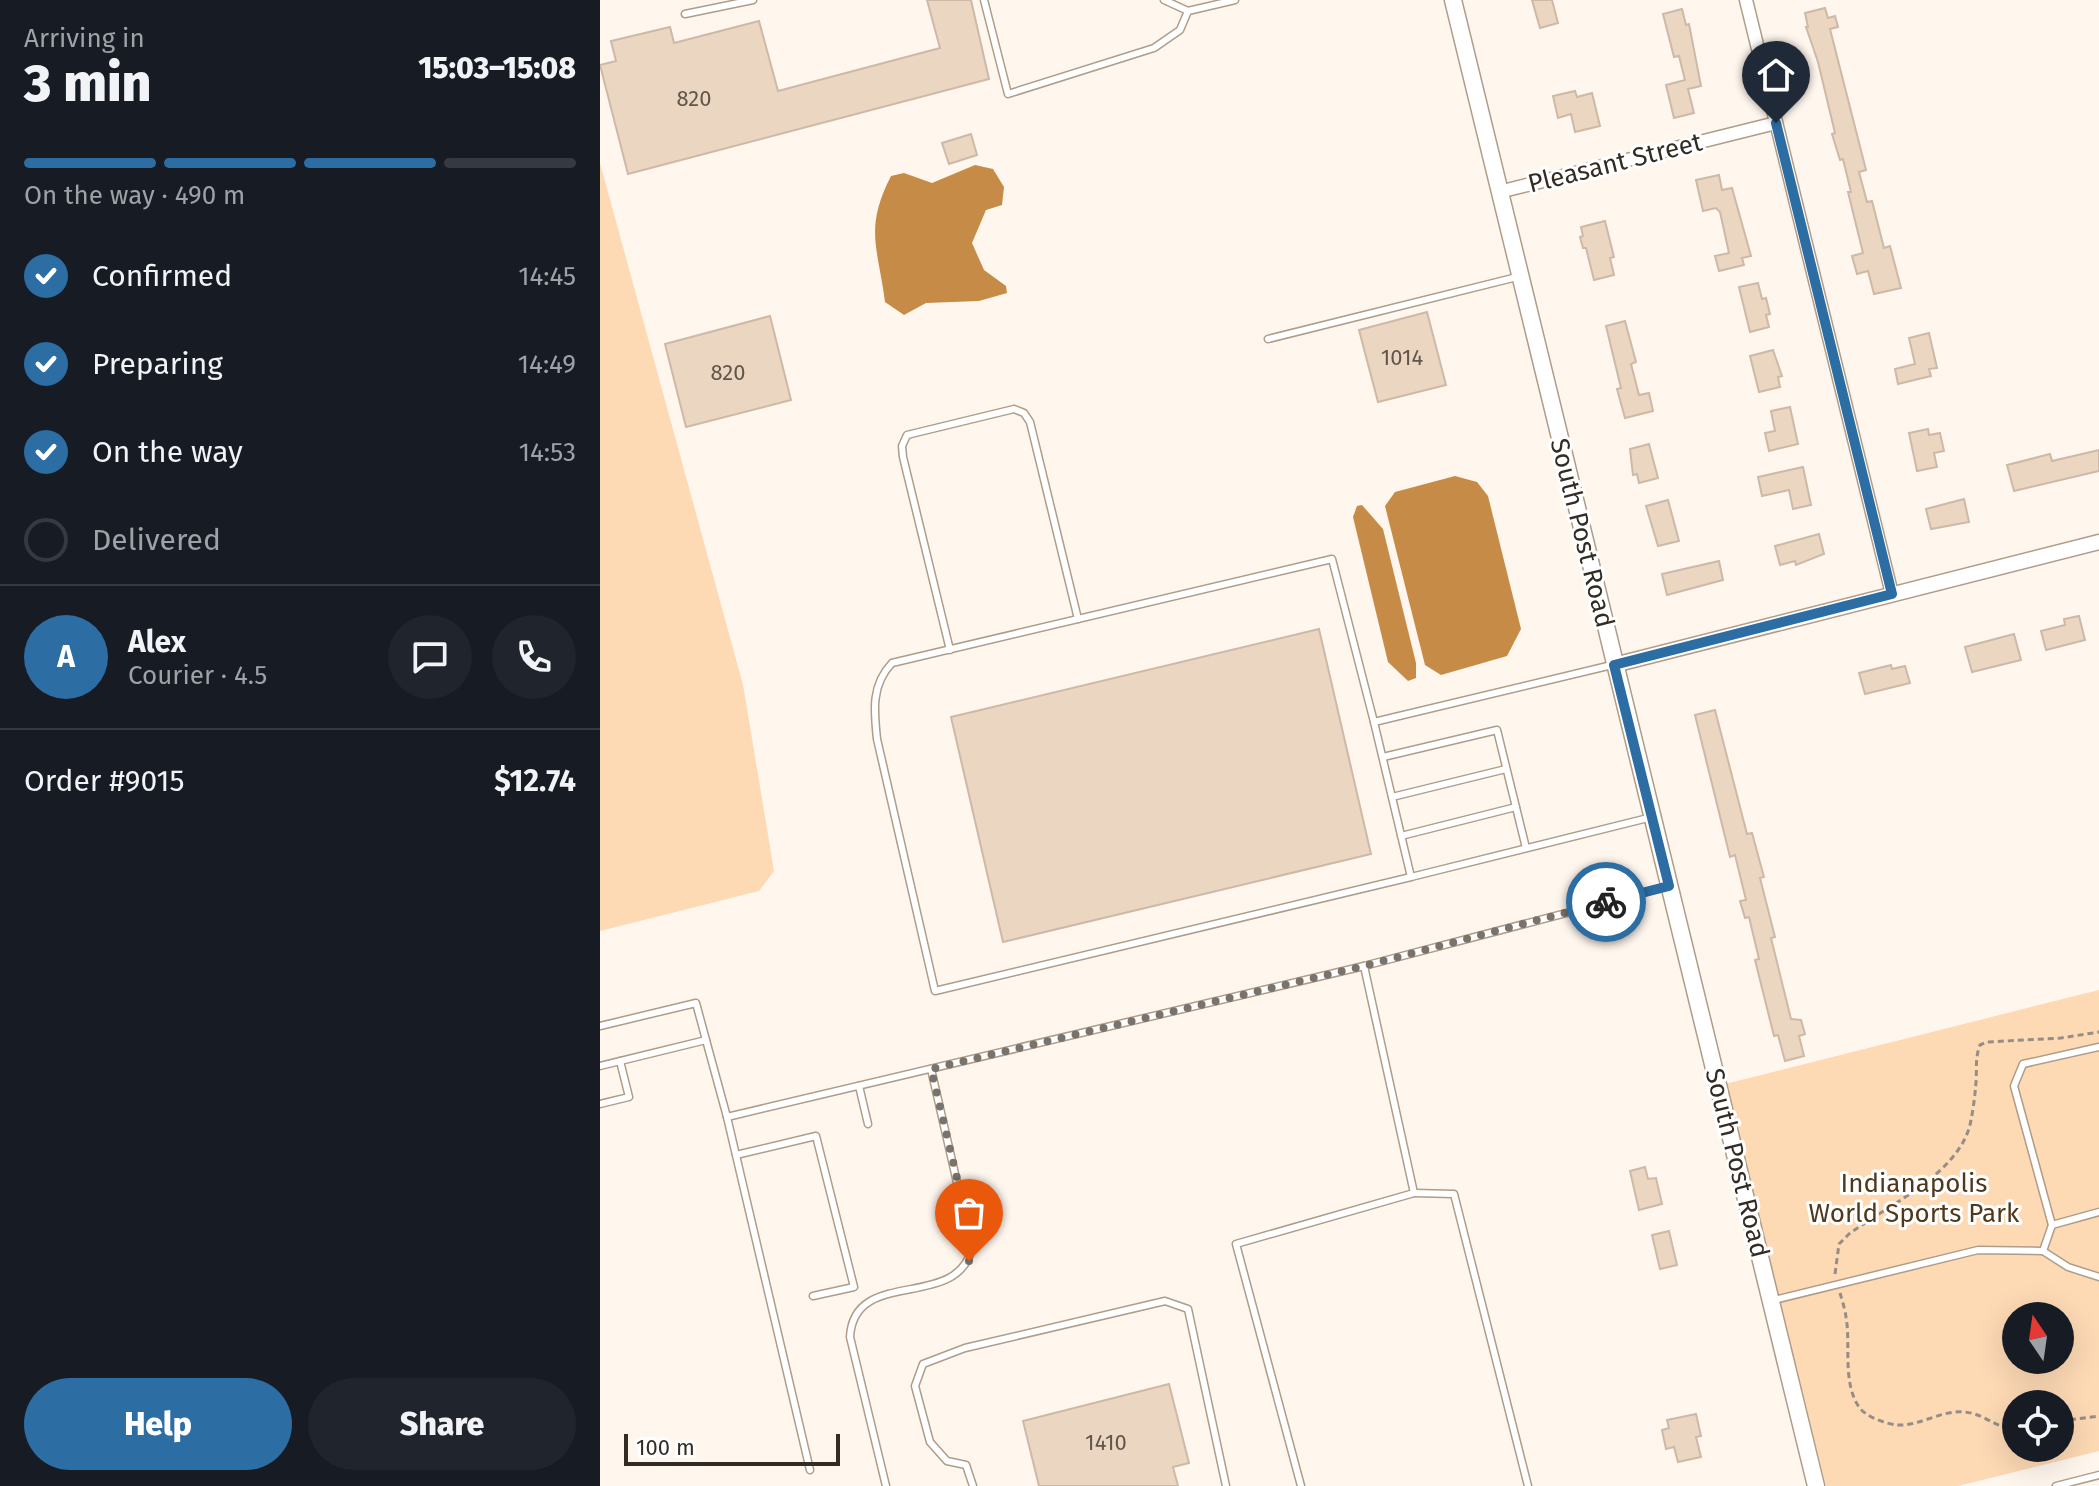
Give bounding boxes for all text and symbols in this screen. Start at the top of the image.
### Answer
text: Arriving in [24,23,145,54]
pin [1742,41,1810,123]
text: 15:03–15:08 [418,50,576,86]
text: 3 min [24,52,152,115]
icon: home [1754,53,1798,97]
house number: 820 [676,85,712,112]
street label: Pleasant Street [1525,126,1706,200]
text: On the way · 490 m [24,180,245,211]
icon: check [24,254,68,298]
text: Confirmed [92,258,232,294]
text: 14:45 [518,261,576,292]
icon: check [24,342,68,386]
house number: 1014 [1381,344,1424,371]
text: Preparing [92,346,223,382]
text: 14:49 [518,349,576,380]
house number: 820 [710,359,746,386]
icon: check [24,430,68,474]
text: On the way [92,434,243,470]
street label: South Post Road [1544,435,1620,631]
text: 14:53 [519,437,576,468]
text: Delivered [92,522,221,558]
button: chat [388,615,472,699]
button: phone [492,615,576,699]
text: Alex [128,624,186,660]
text: A [57,639,75,675]
text: Courier · 4.5 [128,660,267,691]
text: Order #9015 [24,763,185,799]
text: $12.74 [494,763,576,799]
courier [1566,862,1646,942]
icon: bike [1584,880,1628,924]
street label: South Post Road [1699,1065,1775,1261]
park label: Indianapolis World Sports Park [1809,1168,2020,1229]
pin [935,1179,1003,1261]
icon: bag [947,1191,991,1235]
north arrow [2002,1302,2074,1374]
map controls [2002,1302,2074,1462]
button: Help [24,1378,292,1470]
button: Share [308,1378,576,1470]
button: locate [2002,1390,2074,1462]
house number: 1410 [1085,1429,1127,1456]
scale bar [624,1430,840,1466]
text: 100 m [636,1434,695,1461]

